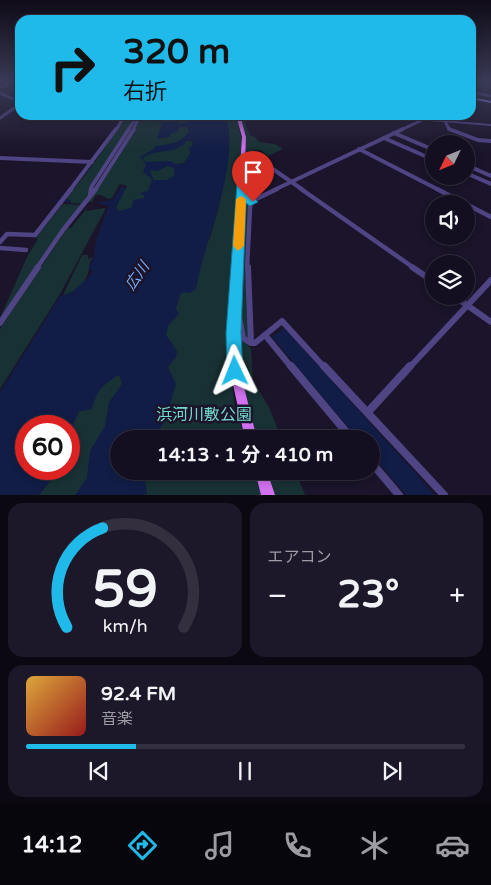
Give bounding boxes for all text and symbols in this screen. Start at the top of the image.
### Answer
text: 320 m [123,31,230,73]
icon: right [40,35,105,100]
text: 右折 [123,79,167,105]
north arrow [425,135,475,185]
map controls [425,135,475,305]
pin [232,151,274,202]
icon: arrive [239,158,267,186]
button: sound [425,195,475,245]
button: layers [425,255,475,305]
water label: 広川 [121,257,154,293]
position arrow [208,344,260,396]
park label: 浜河川敷公園 [156,405,252,425]
speed limit sign: 60 [15,415,80,480]
text: 14:13 · 1 分 · 410 m [157,444,333,466]
text: エアコン [268,547,332,567]
text: 59 [92,558,157,621]
text: 23° [337,572,399,618]
text: − [268,579,287,613]
text: + [449,579,465,613]
text: km/h [102,616,147,637]
text: 92.4 FM [101,683,176,705]
text: 音楽 [101,709,133,729]
icon: previous [85,757,113,785]
icon: pause [231,757,259,785]
icon: next [378,757,406,785]
icon: directions [125,828,160,863]
icon: music [202,828,237,863]
icon: phone [280,828,315,863]
icon: climate [357,828,392,863]
icon: car [435,828,470,863]
text: 14:12 [21,832,82,858]

